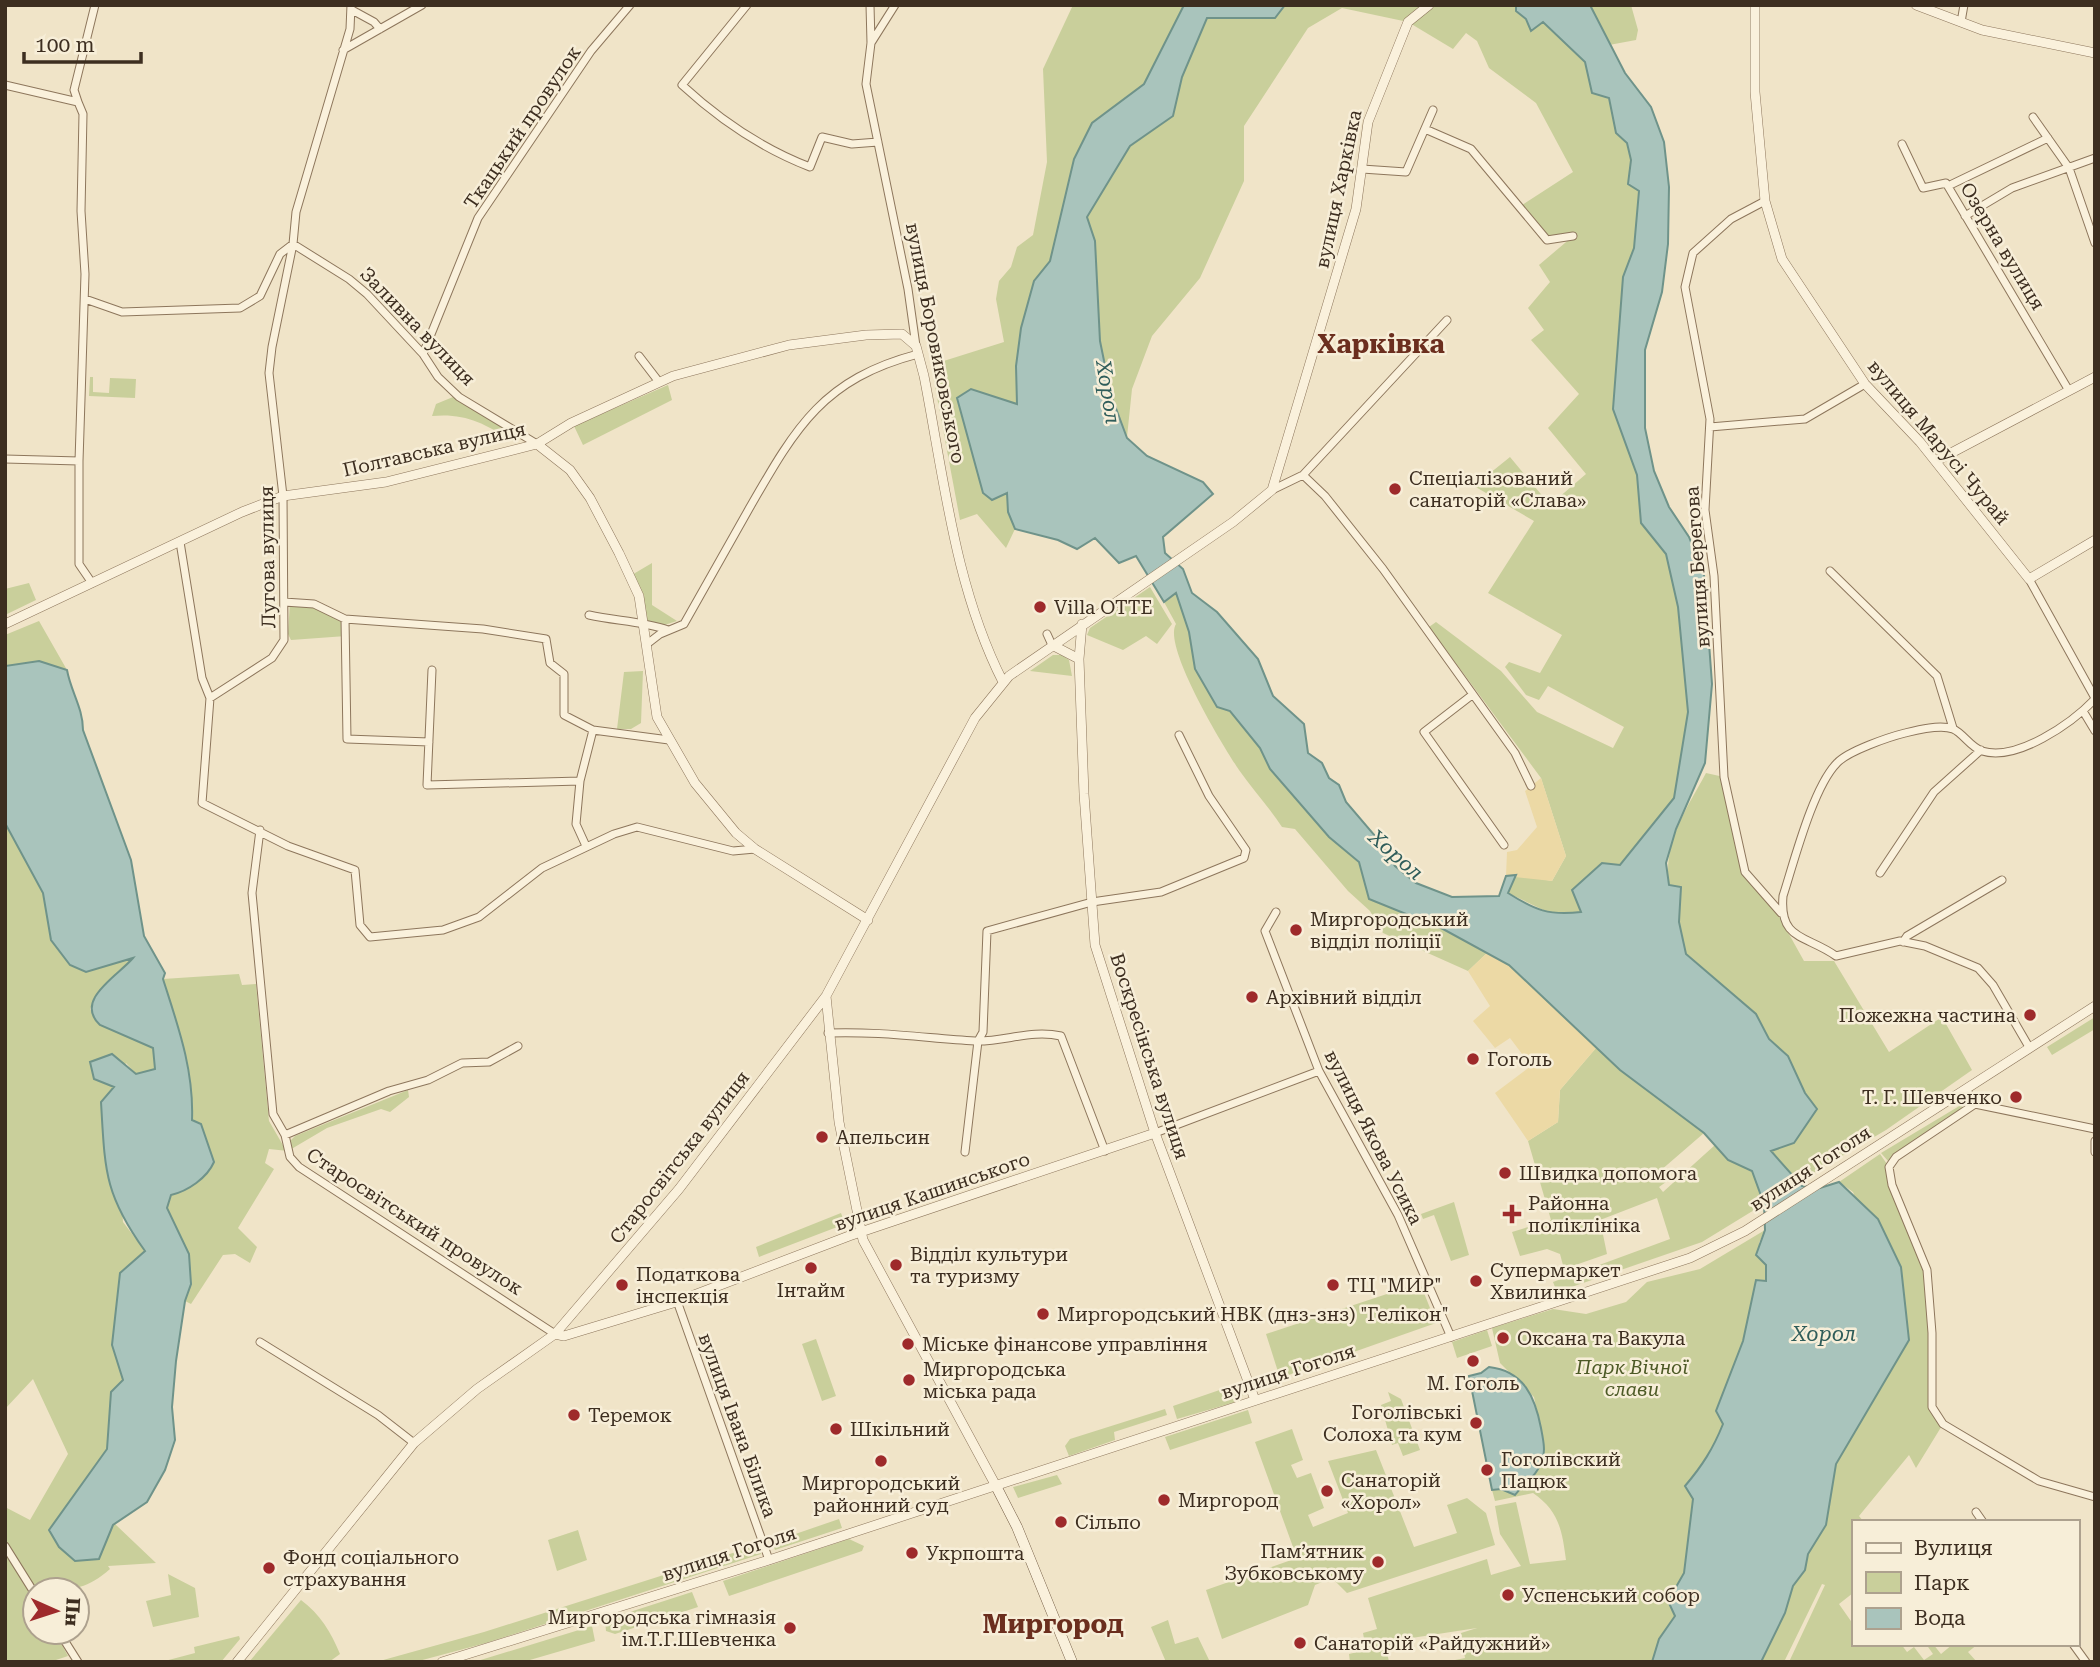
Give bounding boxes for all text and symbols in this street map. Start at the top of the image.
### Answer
scale bar [24,21,142,65]
text: 100 m [35,33,95,57]
street label: Ткацький провулок [459,41,586,213]
street label: вулиця Харківка [1310,107,1367,270]
street label: Озерна вулиця [1955,178,2050,314]
street label: вулиця Боровиковського [901,221,970,465]
street label: Заливна вулиця [355,262,480,390]
district label: Харківка [1317,329,1445,359]
street label: вулиця Марусі Чурай [1863,355,2015,530]
water label: Хорол [1091,358,1125,425]
street label: Полтавська вулиця [340,417,528,482]
place label: Спеціалізований санаторій «Слава» [1409,467,1586,512]
marker: Спеціалізований санаторій «Слава» [1387,481,1403,497]
street label: Лугова вулиця [255,485,280,628]
street label: вулиця Берегова [1680,485,1715,648]
place label: Villa OTTE [1054,596,1153,619]
marker: Villa OTTE [1032,599,1048,615]
water label: Хорол [1363,824,1428,885]
place label: Миргородський відділ поліції [1310,908,1469,953]
marker: Миргородський відділ поліції [1288,922,1304,938]
street label: Воскресінська вулиця [1105,950,1194,1162]
place label: Архівний відділ [1266,986,1422,1009]
marker: Архівний відділ [1244,989,1260,1005]
place label: Пожежна частина [1839,1004,2017,1027]
marker: Пожежна частина [2022,1007,2038,1023]
street label: вулиця Якова Усика [1320,1046,1428,1229]
place label: Гоголь [1487,1048,1552,1071]
marker: Гоголь [1465,1051,1481,1067]
street label: Старосвітська вулиця [605,1066,754,1248]
place label: Т. Г. Шевченко [1862,1086,2002,1109]
marker: Т. Г. Шевченко [2008,1089,2024,1105]
street label: вулиця Гоголя [1745,1121,1875,1216]
place label: Апельсин [836,1126,930,1149]
marker: Апельсин [814,1129,830,1145]
street label: Старосвітський провулок [302,1143,527,1300]
street label: вулиця Кашинського [831,1147,1033,1236]
place label: Швидка допомога [1519,1162,1698,1185]
marker: Швидка допомога [1497,1165,1513,1181]
place label: Районна поліклініка [1528,1192,1641,1237]
marker: Районна поліклініка [1502,1204,1522,1224]
place label: Відділ культури та туризму [910,1243,1068,1288]
marker: Відділ культури та туризму [888,1257,904,1273]
place label: Супермаркет Хвилинка [1490,1259,1621,1304]
marker: Інтайм [803,1260,819,1276]
place label: Податкова інспекція [636,1263,741,1308]
marker: Супермаркет Хвилинка [1468,1273,1484,1289]
place label: ТЦ "МИР" [1347,1274,1441,1297]
marker: Податкова інспекція [614,1277,630,1293]
marker: ТЦ "МИР" [1325,1277,1341,1293]
place label: Інтайм [777,1279,845,1302]
place label: Миргородський НВК (днз-знз) "Гелікон" [1057,1303,1449,1326]
marker: Миргородський НВК (днз-знз) "Гелікон" [1035,1306,1051,1322]
water label: Хорол [1791,1322,1856,1346]
place label: Оксана та Вакула [1517,1327,1686,1350]
street label: вулиця Івана Білика [693,1330,782,1521]
marker: Оксана та Вакула [1495,1330,1511,1346]
place label: Міське фінансове управління [922,1333,1208,1356]
marker: Міське фінансове управління [900,1336,916,1352]
street label: вулиця Гоголя [1218,1339,1358,1404]
marker: М. Гоголь [1465,1353,1481,1369]
park label: Парк Вічної слави [1575,1356,1689,1401]
place label: Миргородська міська рада [923,1358,1066,1403]
marker: Миргородська міська рада [901,1372,917,1388]
place label: М. Гоголь [1427,1372,1519,1395]
place label: Гоголівські Солоха та кум [1323,1401,1462,1446]
place label: Теремок [588,1404,672,1427]
marker: Теремок [566,1407,582,1423]
marker: Гоголівські Солоха та кум [1468,1415,1484,1431]
place label: Шкільний [850,1418,950,1441]
marker: Шкільний [828,1421,844,1437]
place label: Гоголівский Пацюк [1501,1448,1621,1493]
marker: Миргородський районний суд [873,1453,889,1469]
marker: Гоголівский Пацюк [1479,1462,1495,1478]
place label: Санаторій «Хорол» [1341,1469,1441,1514]
place label: Миргородський районний суд [802,1472,961,1517]
marker: Санаторій «Хорол» [1319,1483,1335,1499]
place label: Миргород [1178,1489,1278,1512]
marker: Миргород [1156,1492,1172,1508]
place label: Сільпо [1075,1511,1141,1534]
marker: Сільпо [1053,1514,1069,1530]
legend [1852,1520,2079,1646]
street label: вулиця Гоголя [659,1521,799,1586]
text: Вулиця [1914,1536,1993,1560]
place label: Пам’ятник Зубковському [1224,1540,1365,1585]
place label: Укрпошта [926,1542,1025,1565]
marker: Укрпошта [904,1545,920,1561]
place label: Фонд соціального страхування [283,1546,459,1591]
marker: Пам’ятник Зубковському [1370,1554,1386,1570]
marker: Фонд соціального страхування [261,1560,277,1576]
text: Парк [1914,1571,1970,1595]
north arrow [21,1576,91,1646]
place label: Успенський собор [1522,1584,1700,1607]
marker: Успенський собор [1500,1587,1516,1603]
text: Пн [60,1597,85,1627]
place label: Миргородська гімназія ім.Т.Г.Шевченка [548,1606,777,1651]
text: Вода [1914,1606,1966,1630]
district label: Миргород [982,1609,1124,1639]
marker: Миргородська гімназія ім.Т.Г.Шевченка [782,1620,798,1636]
place label: Санаторій «Райдужний» [1314,1632,1550,1655]
marker: Санаторій «Райдужний» [1292,1635,1308,1651]

